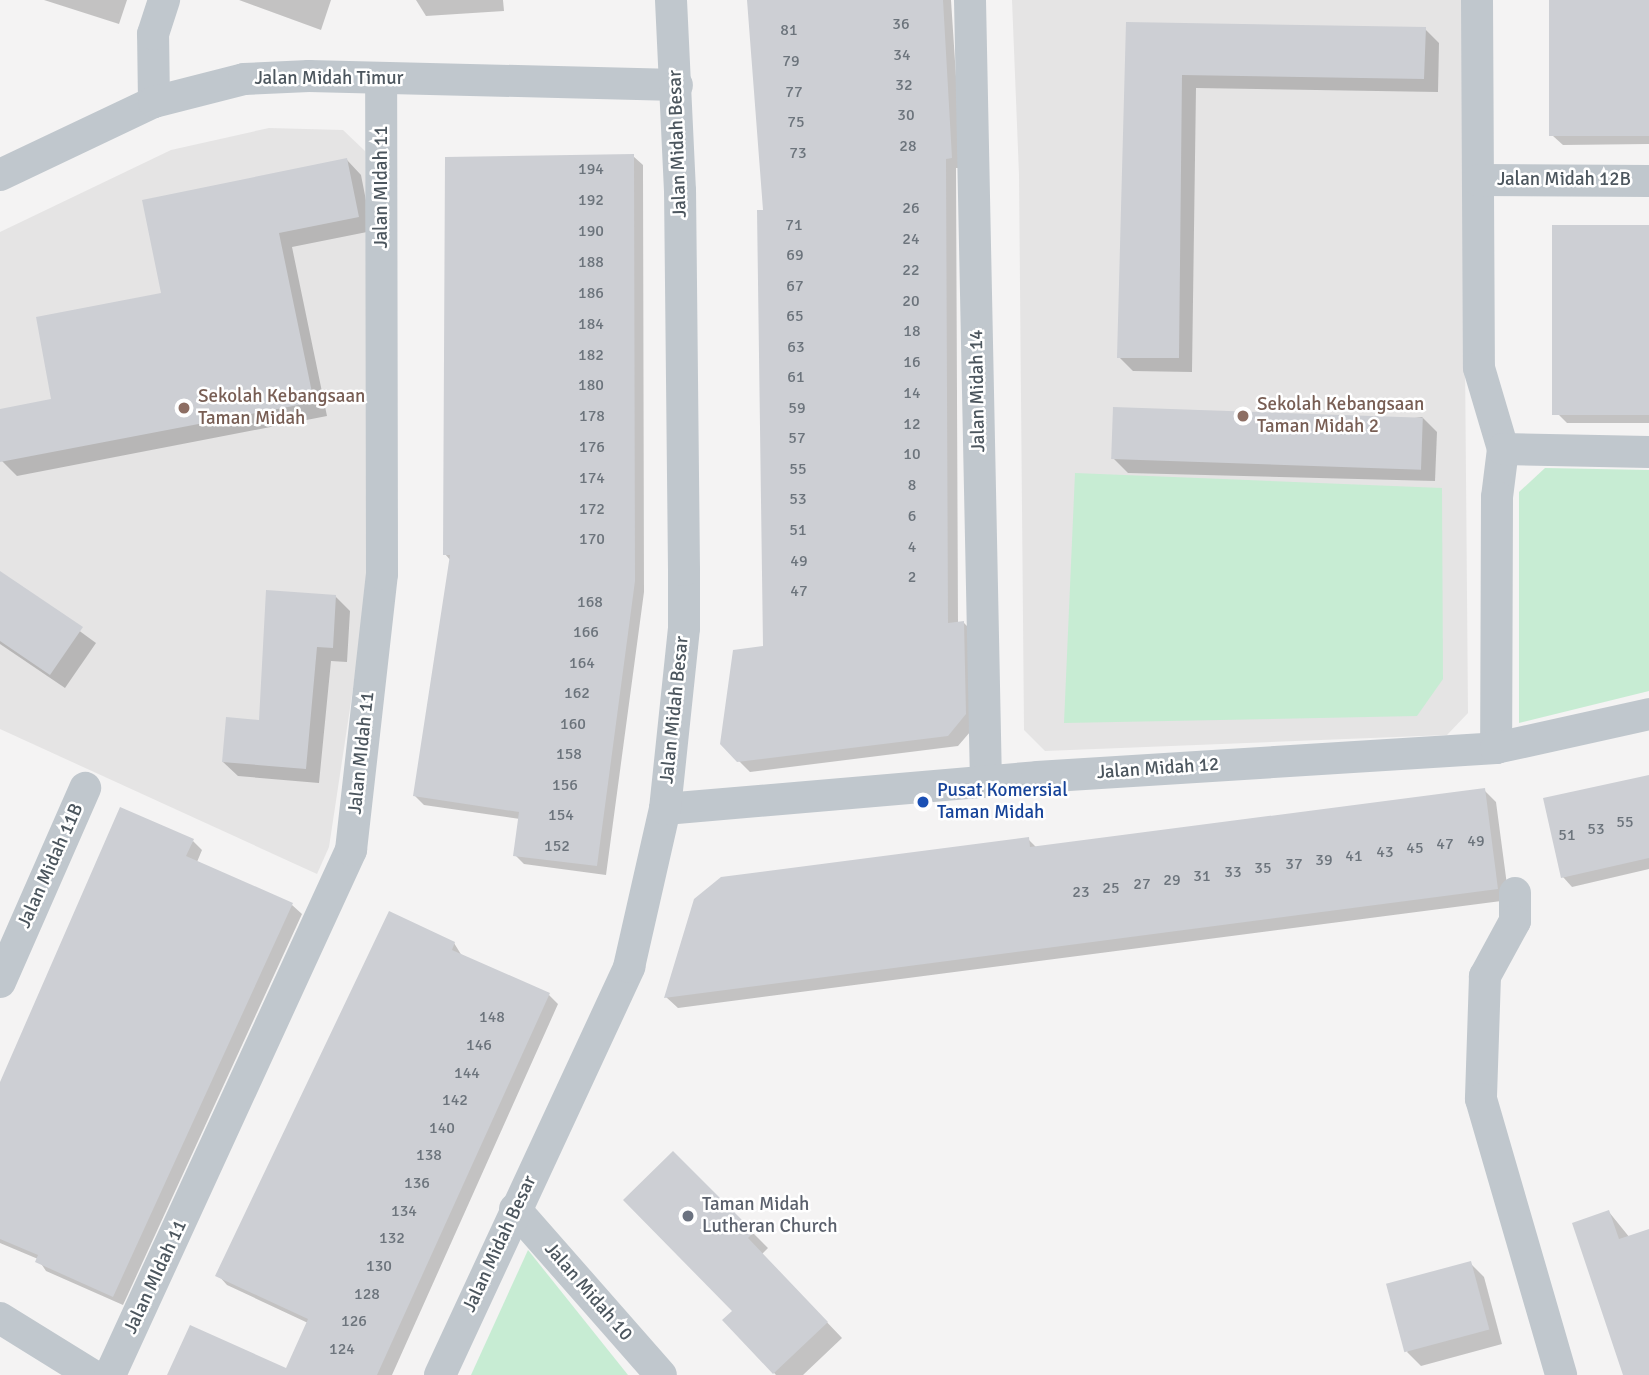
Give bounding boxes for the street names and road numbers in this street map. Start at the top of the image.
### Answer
street label: Jalan Midah Timur [254,68,404,90]
street label: Jalan Midah Besar [664,70,692,218]
street label: Jalan MIdah 11 [371,125,393,249]
street label: Jalan Midah 12B [1497,169,1631,191]
street label: Jalan Midah 14 [966,329,990,453]
street label: Jalan Midah Besar [656,635,694,785]
street label: Jalan MIdah 11 [344,691,380,815]
street label: Jalan Midah 12 [1096,753,1220,785]
street label: Jalan Midah 11B [13,800,89,932]
street label: Jalan Midah Besar [458,1172,542,1316]
street label: Jalan MIdah 11 [120,1216,192,1338]
street label: Jalan Midah 10 [539,1238,637,1346]

